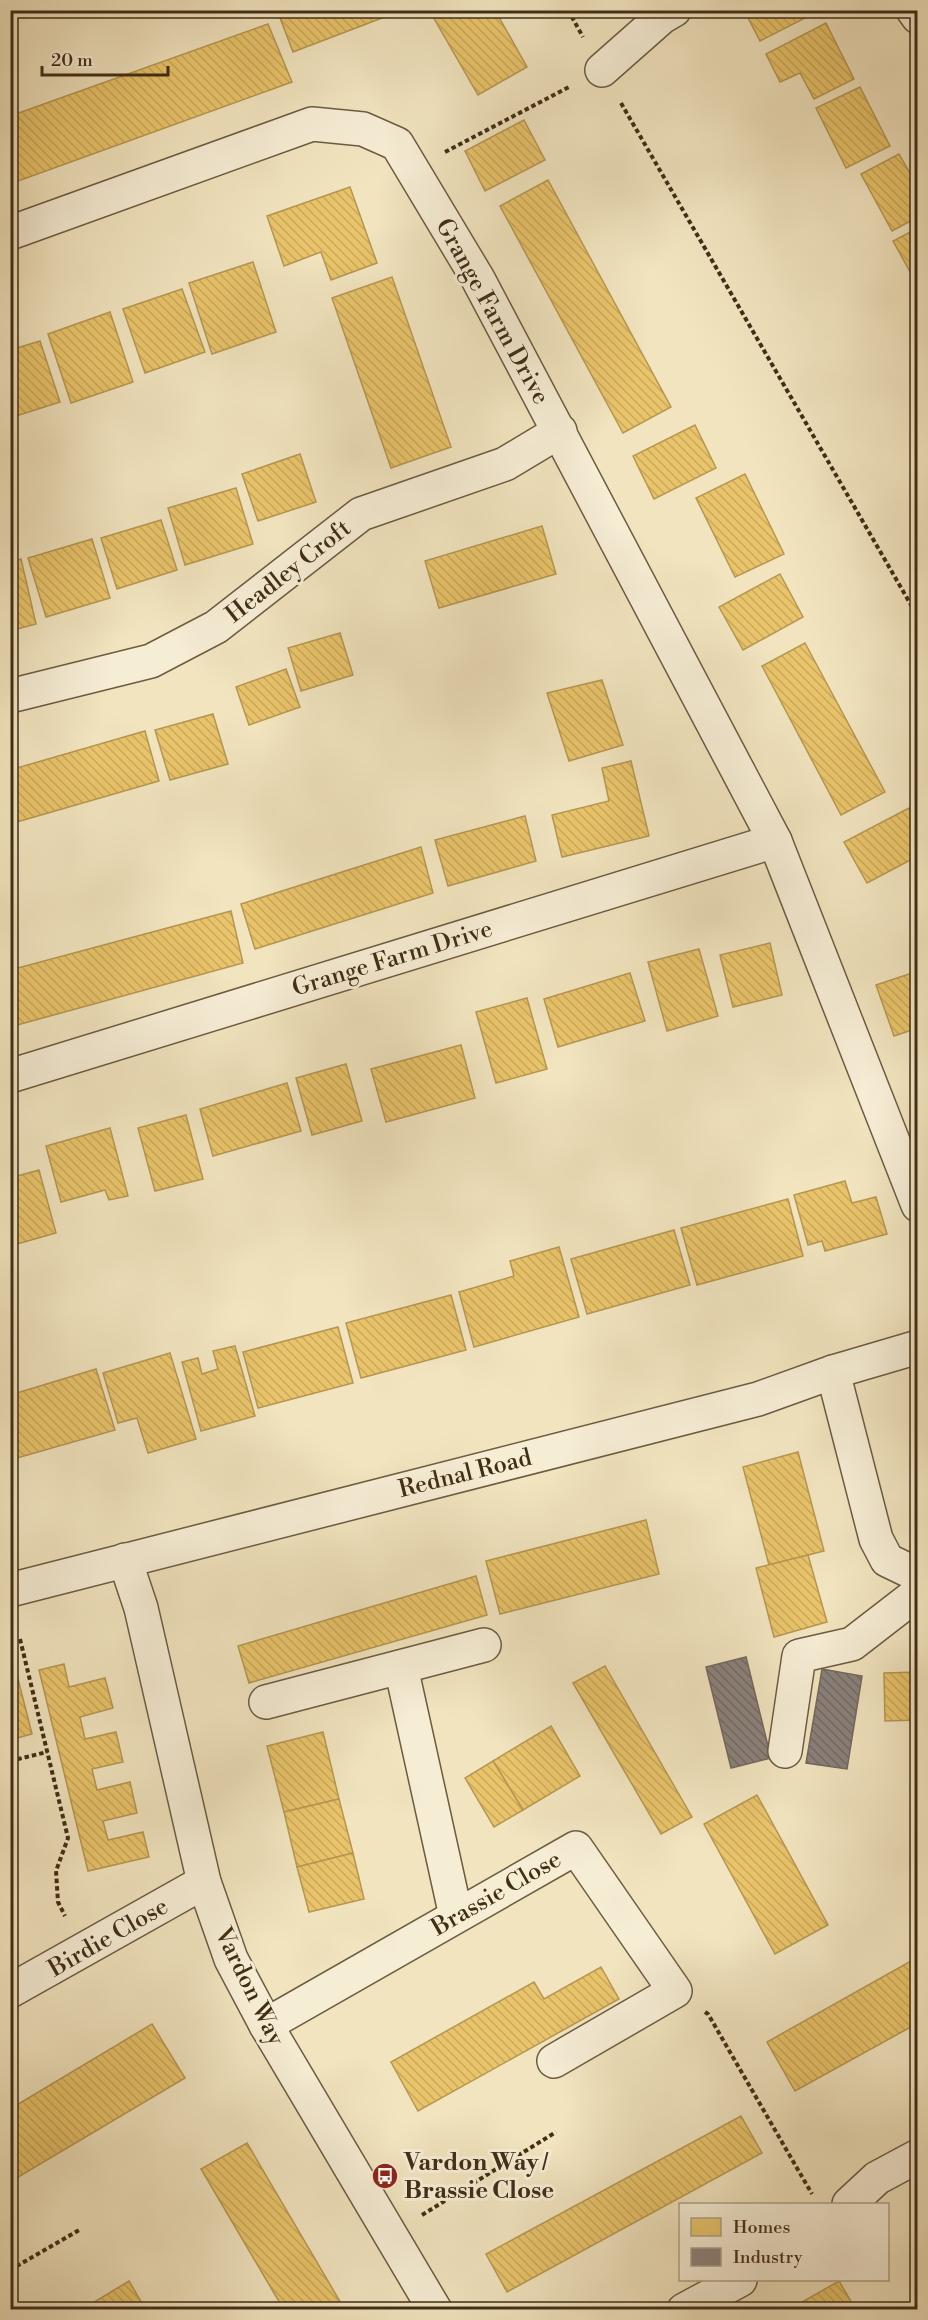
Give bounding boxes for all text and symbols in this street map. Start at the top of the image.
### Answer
scale bar [42,39,168,77]
text: 20 m [51,49,93,72]
street label: Grange Farm Drive [429,213,556,410]
street label: Headley Croft [220,513,358,630]
street label: Grange Farm Drive [288,914,496,1004]
street label: Rednal Road [395,1443,535,1505]
street label: Brassie Close [425,1845,567,1944]
street label: Birdie Close [42,1892,174,1985]
street label: Vardon Way [207,1922,291,2051]
place label: Vardon Way / Brassie Close [403,2148,554,2206]
bus stop icon: Vardon Way / Brassie Close [370,2161,400,2191]
legend [679,2203,889,2281]
text: Homes [733,2216,790,2239]
text: Industry [733,2246,803,2269]

